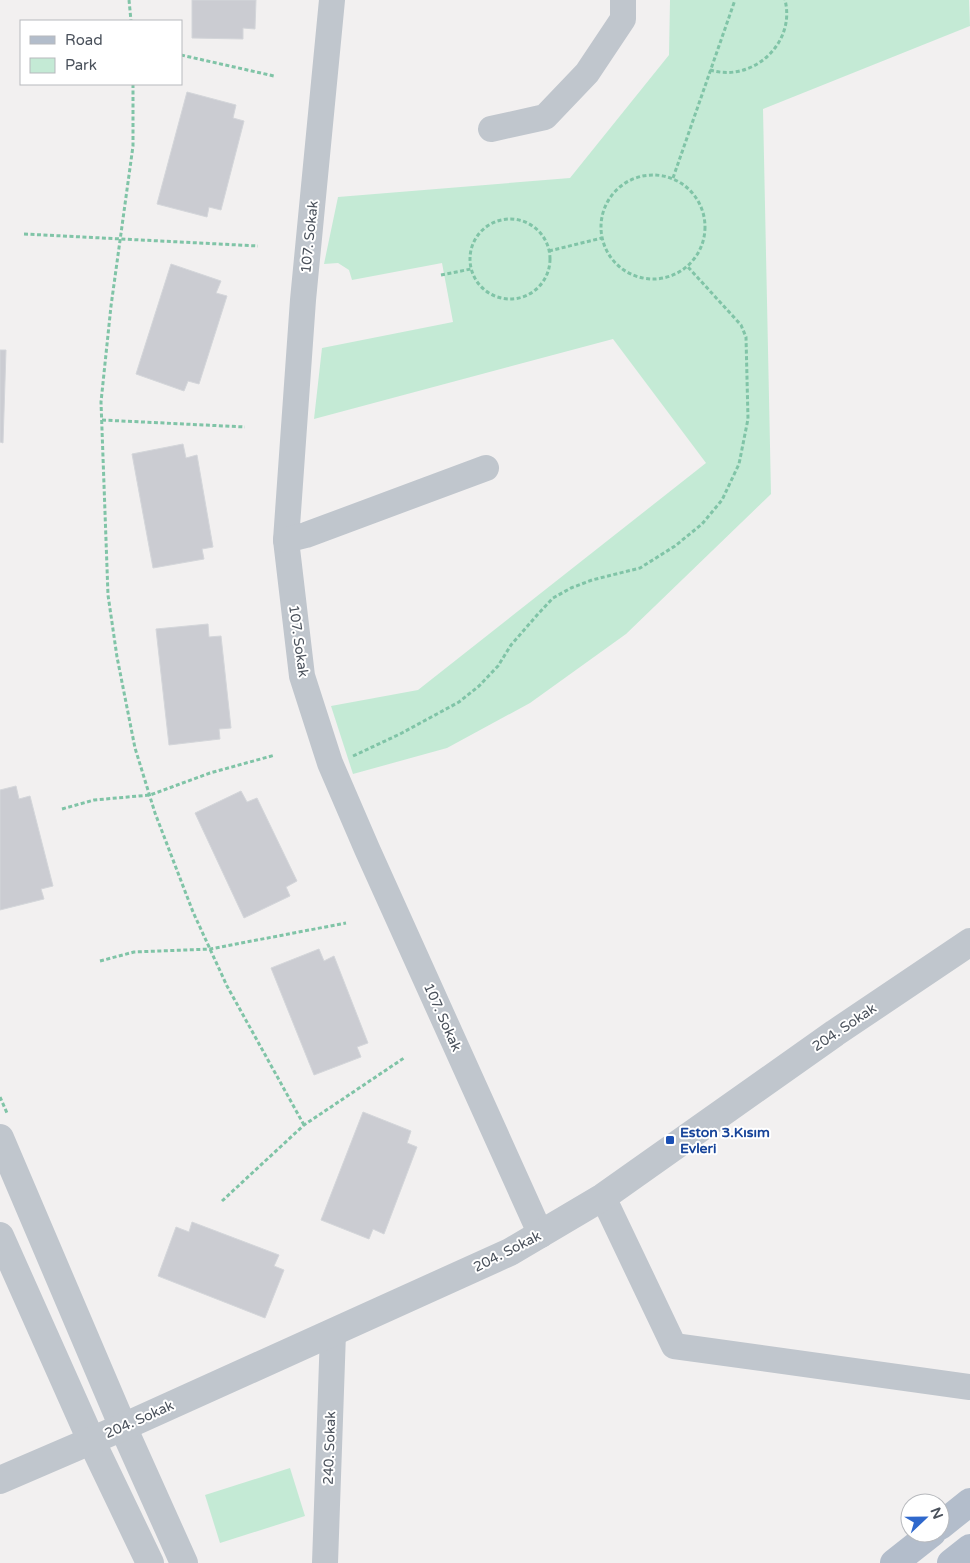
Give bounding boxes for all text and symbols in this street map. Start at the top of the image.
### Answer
legend [20,20,182,85]
text: Road [65,31,103,49]
text: Park [65,56,97,74]
street label: 107. Sokak [297,199,322,274]
street label: 107. Sokak [285,604,312,679]
street label: 107. Sokak [420,980,465,1054]
street label: 204. Sokak [809,1000,880,1055]
place label: Eston 3.Kısım Evleri [680,1124,770,1157]
marker: Eston 3.Kısım Evleri [664,1134,676,1146]
street label: 204. Sokak [470,1227,544,1276]
street label: 204. Sokak [102,1397,177,1442]
street label: 240. Sokak [320,1410,339,1485]
north arrow [900,1493,950,1543]
text: N [927,1505,947,1522]

